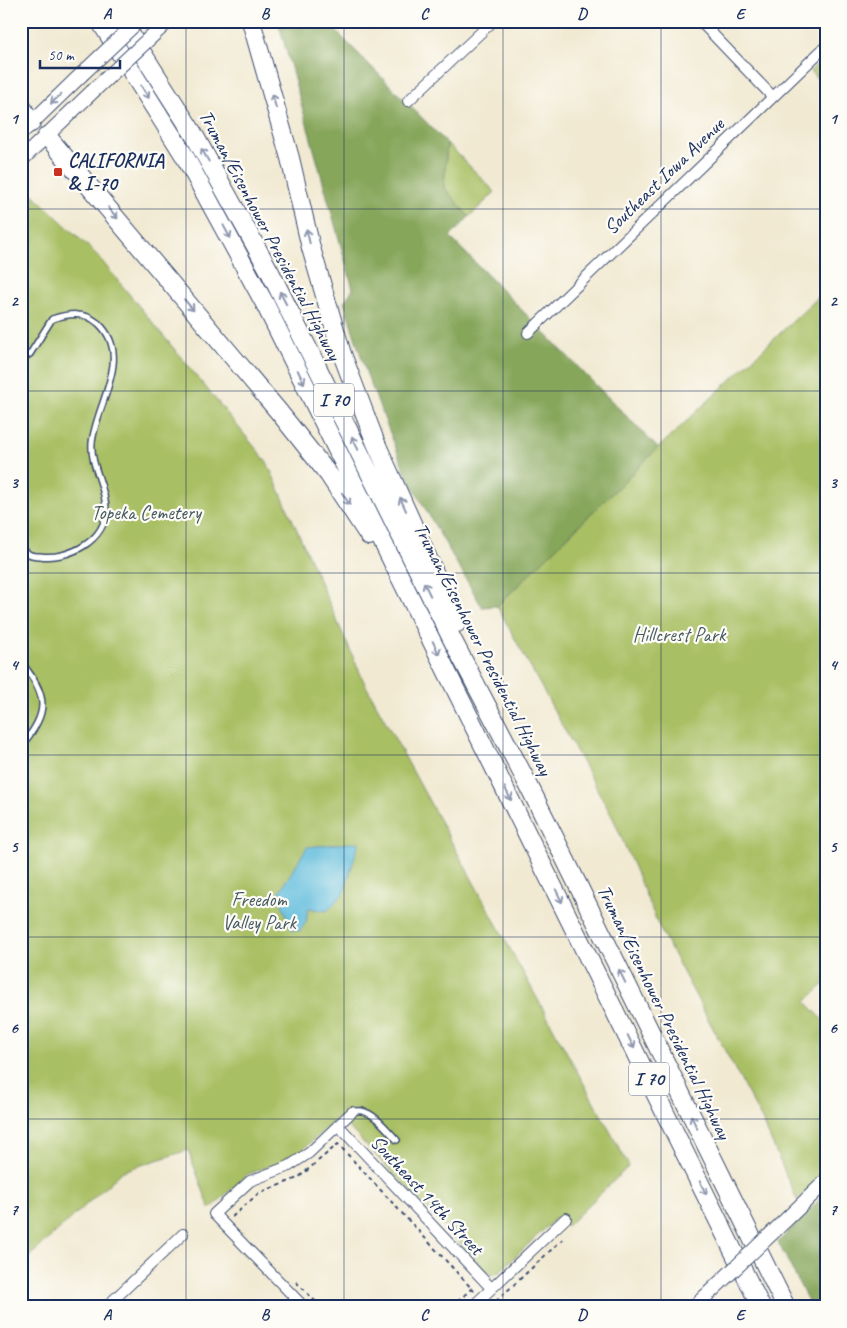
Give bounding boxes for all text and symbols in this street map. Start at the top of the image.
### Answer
text: A [103,4,113,24]
text: B [261,4,271,24]
text: C [420,4,430,24]
text: D [577,4,588,24]
text: E [736,4,747,24]
scale bar [40,38,120,70]
text: 50 m [48,46,75,65]
one-way arrow [141,84,151,98]
one-way arrow [50,93,63,105]
one-way arrow [269,94,278,110]
street label: Truman/Eisenhower Presidential Highway [193,105,348,366]
text: 1 [10,109,19,129]
text: 1 [829,109,838,129]
street label: Southeast Iowa Avenue [599,111,730,240]
place label: CALIFORNIA & I-70 [68,148,164,196]
one-way arrow [200,149,210,163]
marker: CALIFORNIA & I-70 [52,166,64,178]
one-way arrow [107,206,118,219]
one-way arrow [223,224,232,239]
one-way arrow [303,228,312,244]
text: 2 [10,291,19,311]
one-way arrow [278,291,287,306]
text: 2 [829,291,838,311]
one-way arrow [184,298,195,311]
one-way arrow [296,369,306,384]
road number: I 70 [314,384,354,416]
one-way arrow [350,436,360,451]
text: 3 [10,473,19,493]
text: 3 [829,473,838,493]
one-way arrow [341,492,351,506]
one-way arrow [398,497,407,512]
park label: Topeka Cemetery [91,500,203,525]
street label: Truman/Eisenhower Presidential Highway [408,519,559,781]
one-way arrow [422,582,431,597]
park label: Hillcrest Park [633,622,727,647]
one-way arrow [432,640,441,655]
text: 4 [10,655,19,675]
text: 4 [829,655,838,675]
one-way arrow [503,786,513,801]
text: 5 [11,837,20,857]
text: 5 [830,837,839,857]
street label: Truman/Eisenhower Presidential Highway [591,881,738,1145]
park label: Freedom Valley Park [222,887,298,935]
one-way arrow [555,888,564,903]
one-way arrow [617,969,627,984]
text: 6 [10,1018,19,1038]
text: 6 [829,1018,838,1038]
one-way arrow [627,1034,636,1049]
road number: I 70 [629,1062,669,1096]
one-way arrow [689,1115,699,1130]
street label: Southeast 14th Street [365,1130,491,1262]
one-way arrow [698,1180,708,1195]
text: 7 [10,1200,19,1220]
text: 7 [829,1200,838,1220]
text: A [103,1305,113,1325]
text: B [261,1305,271,1325]
text: C [420,1305,430,1325]
text: D [577,1305,588,1325]
text: E [736,1305,747,1325]

